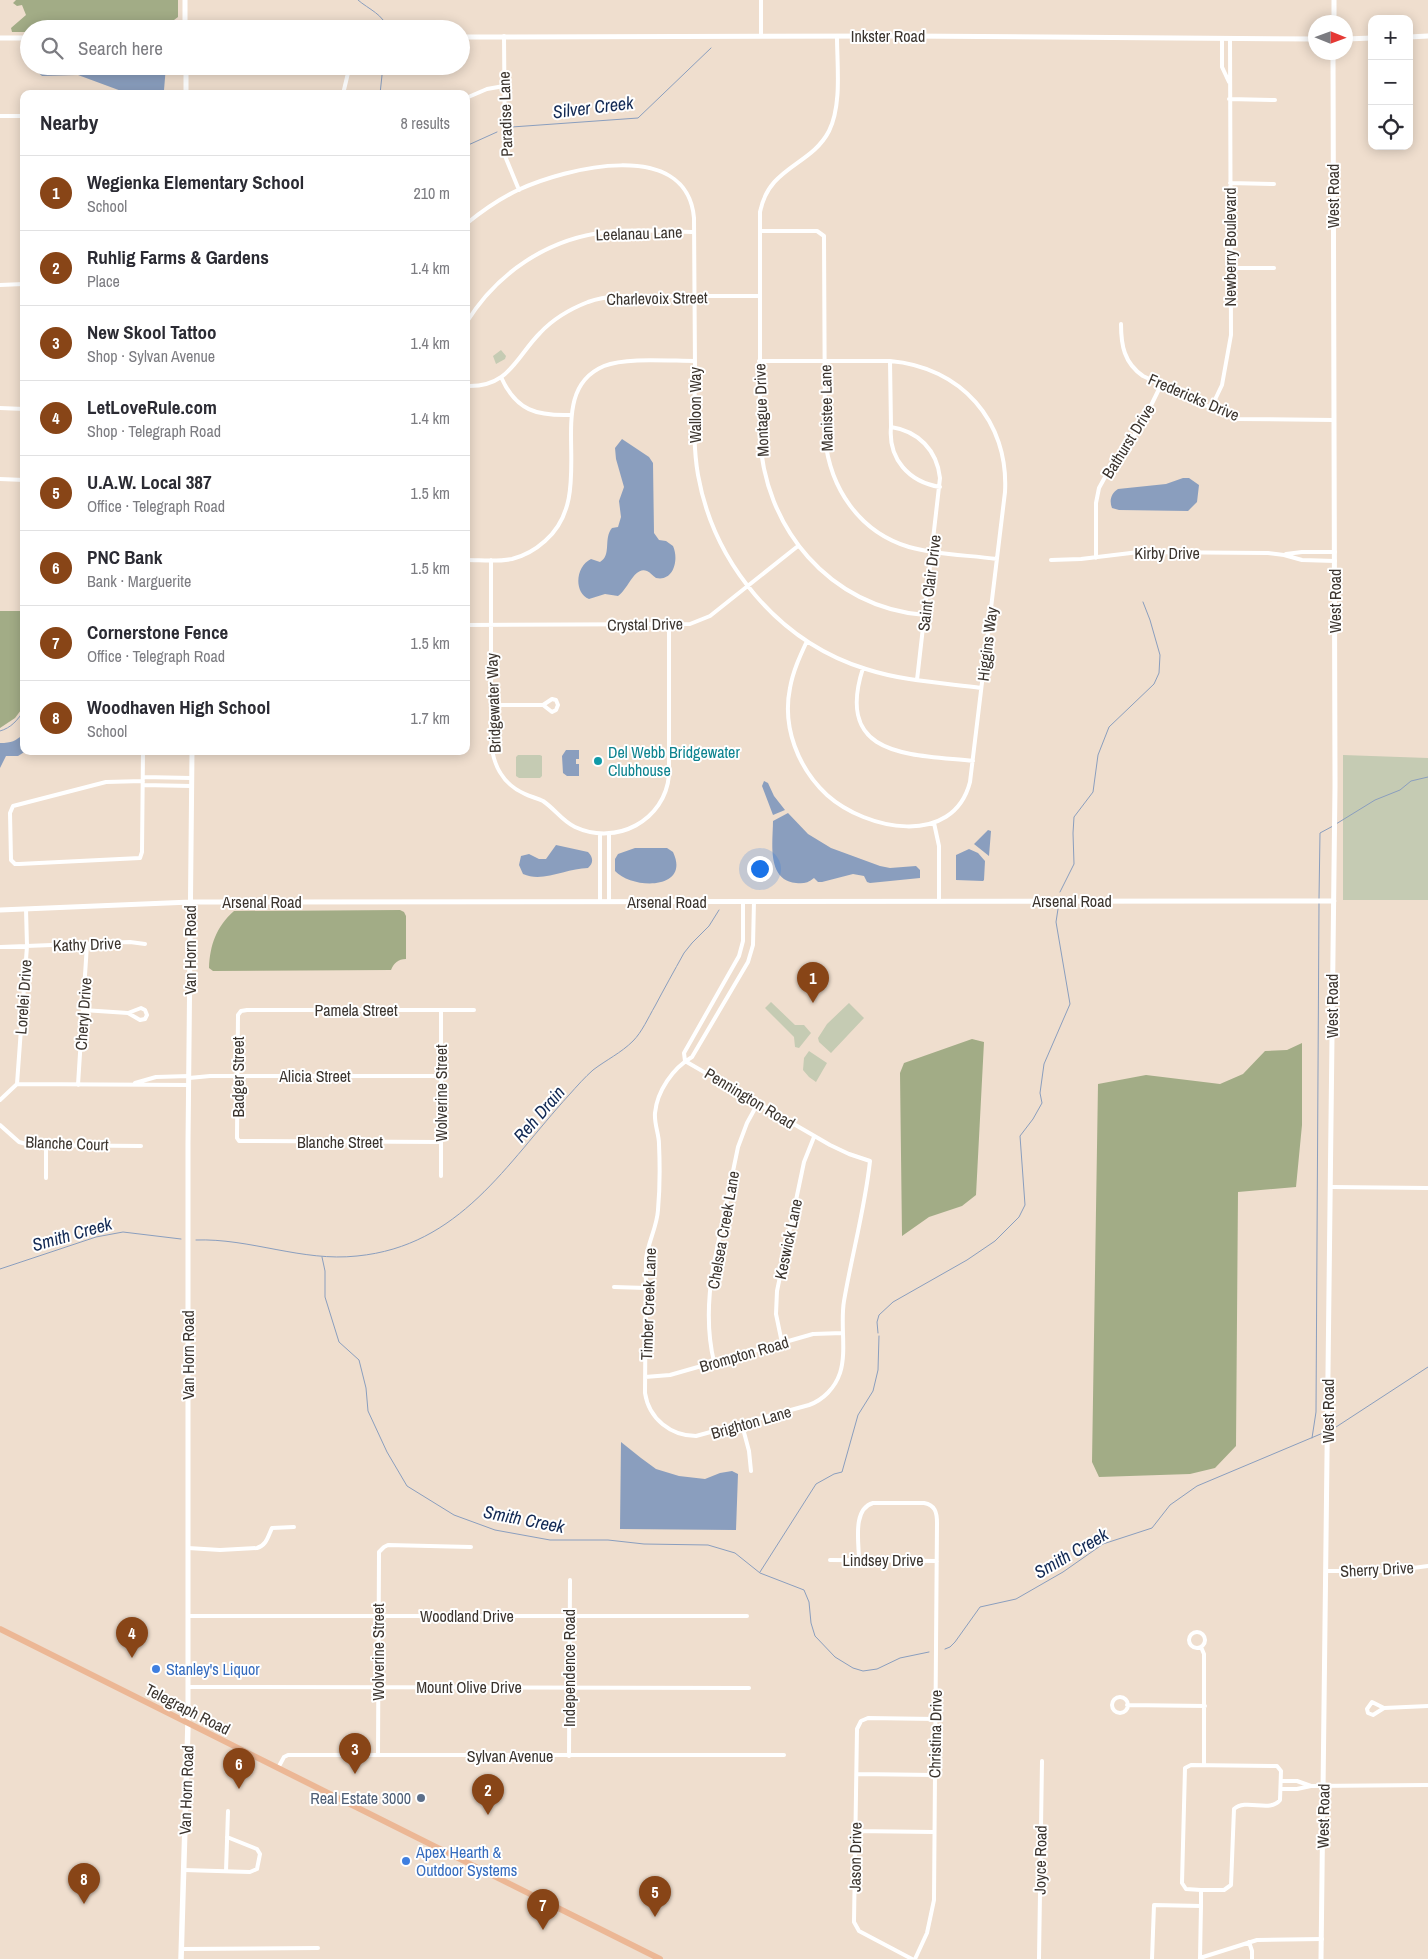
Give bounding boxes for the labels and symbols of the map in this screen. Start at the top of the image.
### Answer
north arrow [1308,15,1353,60]
street label: Inkster Road [851,25,925,47]
street label: Paradise Lane [493,71,517,157]
water label: Silver Creek [551,90,635,124]
street label: West Road [1322,164,1344,228]
street label: Newberry Boulevard [1219,188,1241,306]
street label: Leelanau Lane [595,220,683,246]
street label: Charlevoix Street [606,286,708,310]
street label: Montague Drive [748,363,774,457]
street label: Manistee Lane [814,364,838,452]
street label: Walloon Way [684,366,706,443]
street label: Fredericks Drive [1145,368,1243,426]
street label: Bathurst Drive [1096,400,1160,482]
street label: Saint Clair Drive [912,534,946,632]
street label: Kirby Drive [1134,542,1200,564]
street label: West Road [1324,569,1346,633]
street label: Higgins Way [972,605,1003,682]
street label: Crystal Drive [607,612,683,636]
street label: Bridgewater Way [480,652,506,753]
place label: Del Webb Bridgewater Clubhouse [608,741,740,781]
marker: Del Webb Bridgewater Clubhouse [592,755,604,767]
your location [747,856,773,882]
street label: Arsenal Road [1031,890,1112,912]
street label: Arsenal Road [221,891,302,913]
street label: Arsenal Road [626,891,707,913]
street label: Van Horn Road [179,905,201,995]
street label: Kathy Drive [52,932,122,956]
street label: Lorelei Drive [9,959,37,1035]
pin: 1 [797,962,829,1003]
street label: West Road [1321,974,1343,1038]
street label: Cheryl Drive [69,977,97,1051]
street label: Pamela Street [314,999,398,1021]
street label: Badger Street [227,1036,249,1117]
street label: Wolverine Street [430,1044,452,1142]
street label: Pennington Road [701,1062,799,1134]
street label: Alicia Street [278,1065,351,1087]
water label: Reh Drain [508,1080,570,1148]
street label: Blanche Court [25,1131,109,1155]
street label: Blanche Street [297,1131,383,1153]
street label: Chelsea Creek Lane [702,1169,744,1291]
street label: Keswick Lane [769,1197,807,1281]
water label: Smith Creek [29,1211,115,1257]
street label: Timber Creek Lane [635,1247,661,1361]
street label: Van Horn Road [177,1310,199,1400]
street label: Brompton Road [697,1331,791,1377]
street label: West Road [1317,1379,1339,1443]
street label: Brighton Lane [708,1400,794,1444]
water label: Smith Creek [481,1499,567,1539]
water label: Smith Creek [1029,1521,1113,1584]
street label: Lindsey Drive [843,1549,923,1571]
street label: Sherry Drive [1340,1556,1414,1582]
street label: Wolverine Street [367,1603,389,1701]
street label: Woodland Drive [420,1605,514,1627]
street label: Independence Road [558,1609,580,1727]
pin: 4 [116,1617,148,1658]
place label: Stanley's Liquor [166,1658,260,1680]
marker: Stanley's Liquor [150,1663,162,1675]
street label: Mount Olive Drive [416,1676,522,1698]
street label: Telegraph Road [142,1678,234,1740]
street label: Christina Drive [923,1690,947,1778]
pin: 3 [339,1733,371,1774]
street label: Van Horn Road [173,1745,199,1835]
street label: Sylvan Avenue [467,1745,553,1767]
pin: 6 [223,1748,255,1789]
pin: 2 [472,1774,504,1815]
street label: West Road [1311,1783,1335,1849]
place label: Real Estate 3000 [310,1787,411,1809]
marker: Real Estate 3000 [415,1792,427,1804]
street label: Jason Drive [843,1822,867,1892]
street label: Joyce Road [1028,1825,1052,1895]
place label: Apex Hearth & Outdoor Systems [415,1841,517,1881]
marker: Apex Hearth & Outdoor Systems [400,1855,412,1867]
pin: 8 [68,1863,100,1904]
pin: 5 [639,1876,671,1917]
pin: 7 [527,1889,559,1930]

